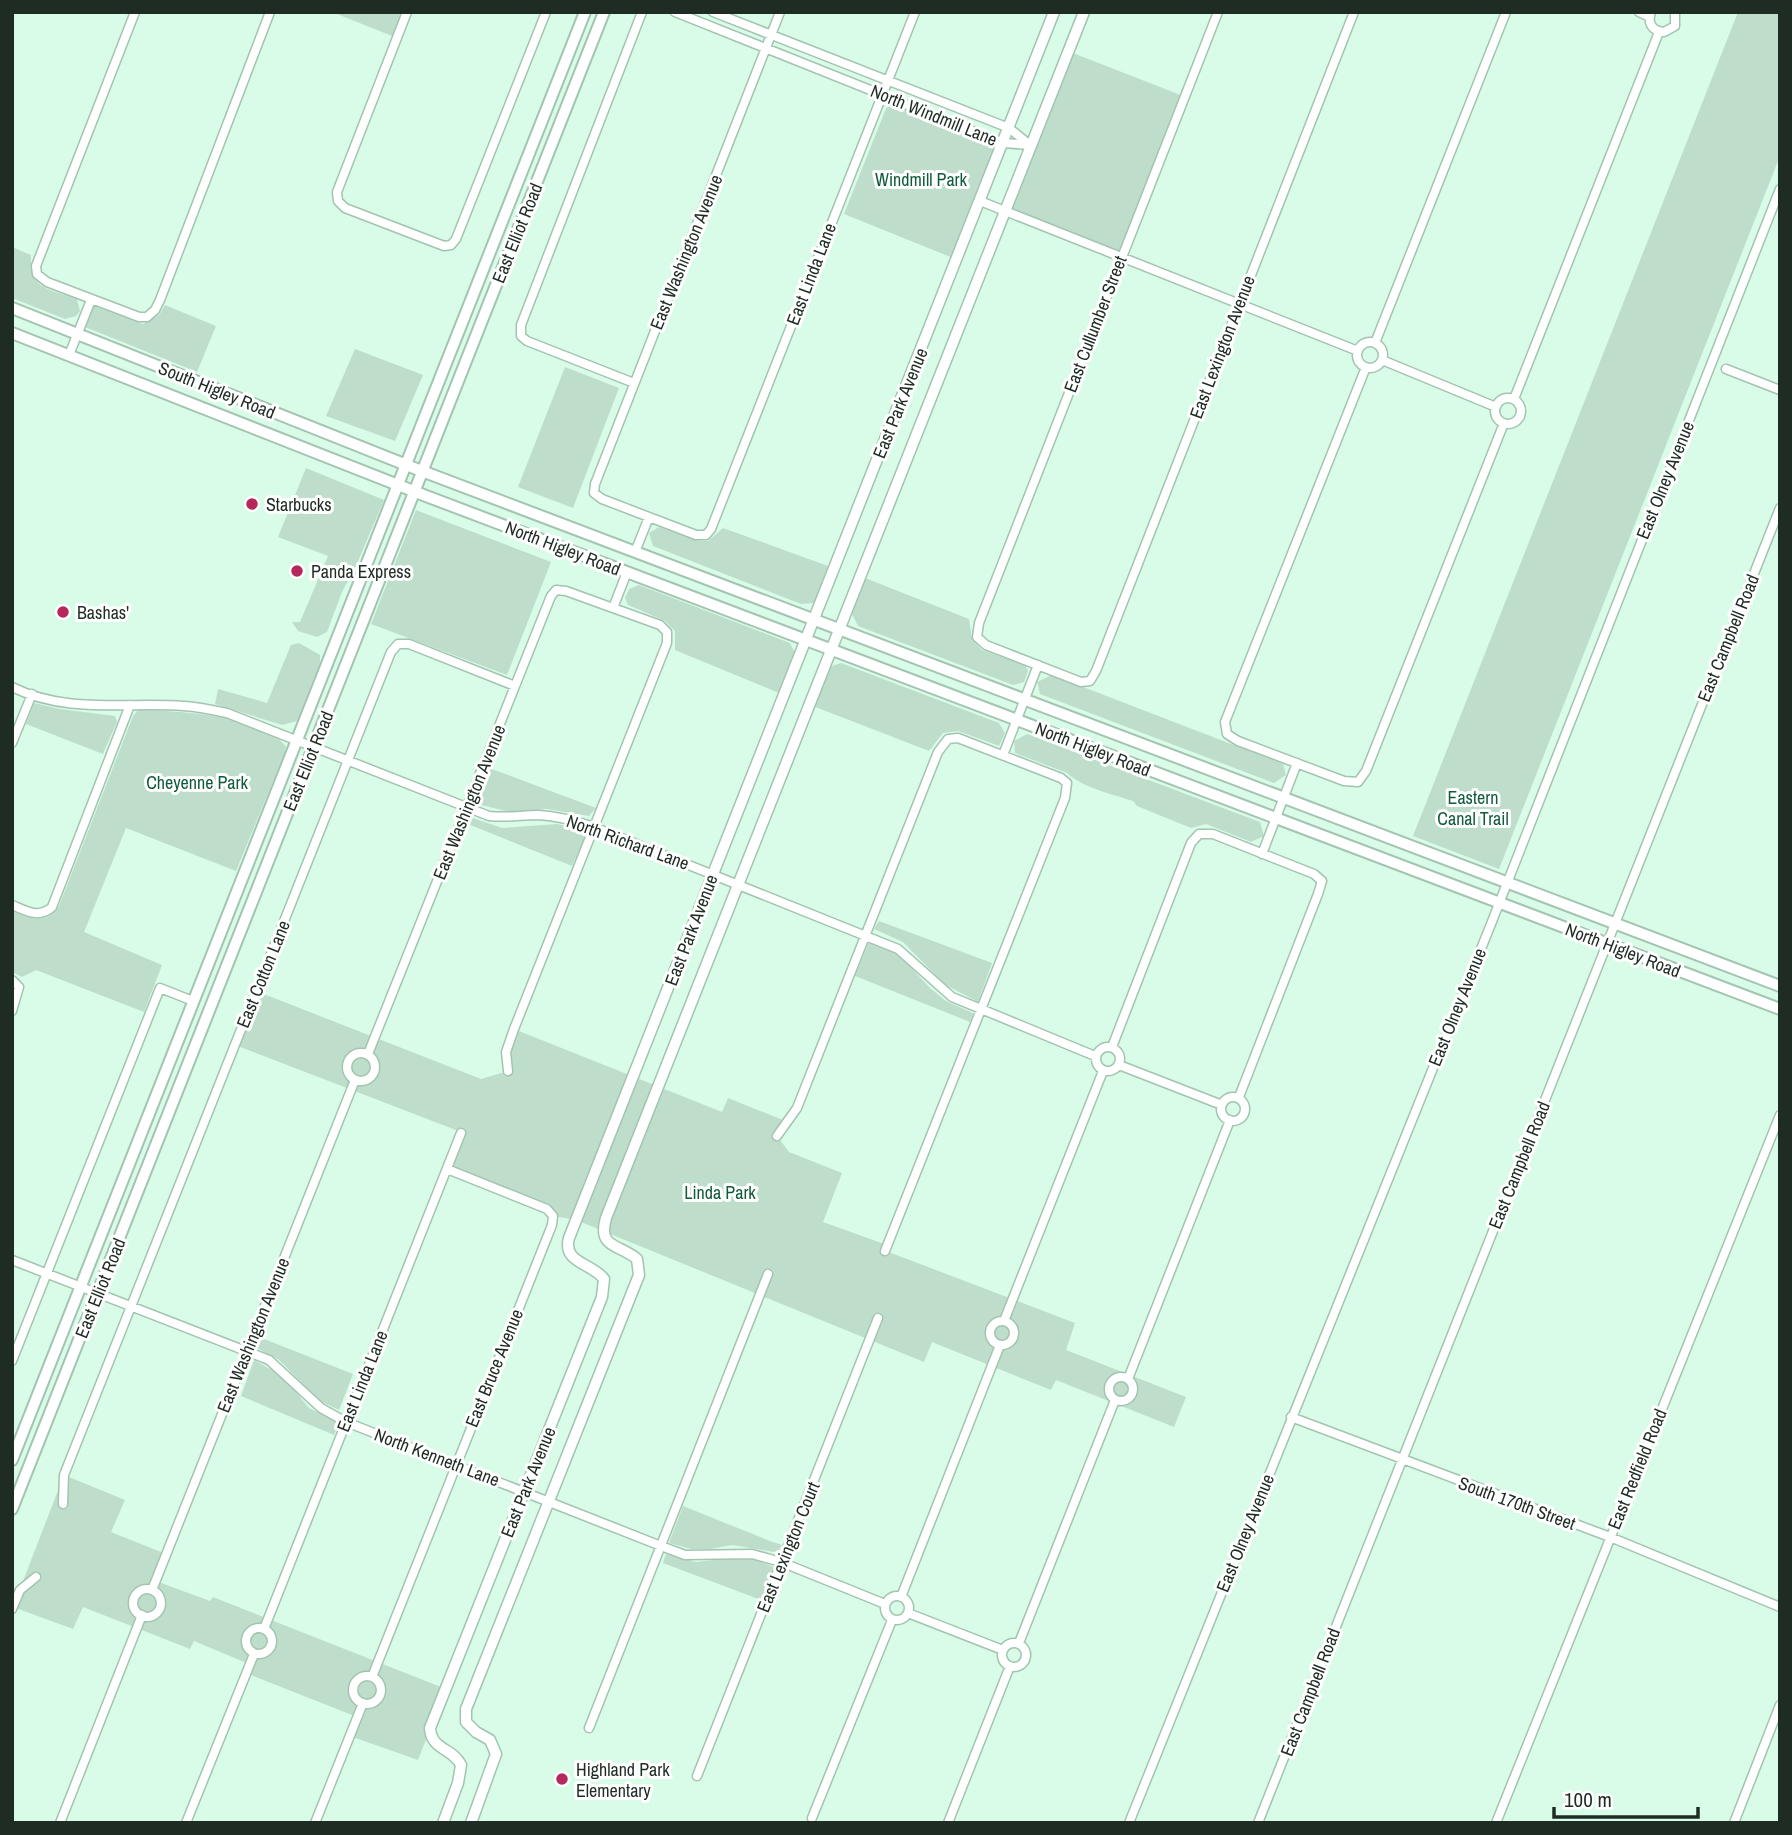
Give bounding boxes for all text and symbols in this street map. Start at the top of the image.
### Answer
street label: North Windmill Lane [867,78,1001,152]
park label: Windmill Park [875,167,968,192]
street label: East Washington Avenue [644,171,728,333]
street label: East Elliot Road [486,179,548,287]
street label: East Linda Lane [780,219,842,329]
street label: East Cullumber Street [1057,252,1133,396]
street label: East Lexington Avenue [1183,272,1261,422]
street label: East Park Avenue [866,344,934,462]
street label: South Higley Road [155,355,279,425]
street label: East Olney Avenue [1630,417,1700,543]
place label: Starbucks [266,492,332,517]
marker: Starbucks [244,496,260,512]
street label: North Higley Road [502,515,624,581]
place label: Panda Express [311,559,411,584]
marker: Panda Express [289,563,305,579]
street label: East Campbell Road [1691,571,1765,705]
place label: Bashas' [77,600,129,625]
marker: Bashas' [55,604,71,620]
street label: East Elliot Road [277,707,339,815]
street label: North Higley Road [1032,716,1154,782]
street label: East Washington Avenue [427,721,511,883]
park label: Cheyenne Park [146,770,248,795]
park label: Eastern Canal Trail [1437,785,1509,831]
street label: North Richard Lane [563,808,693,876]
street label: East Park Avenue [658,871,724,989]
street label: East Cotton Lane [230,916,296,1032]
street label: North Higley Road [1562,917,1684,983]
street label: East Olney Avenue [1422,944,1492,1070]
street label: East Campbell Road [1482,1098,1556,1232]
park label: Linda Park [684,1180,756,1205]
street label: East Elliot Road [69,1234,131,1342]
street label: East Washington Avenue [211,1254,295,1416]
street label: East Bruce Avenue [459,1305,529,1431]
street label: East Linda Lane [330,1326,394,1436]
street label: East Redfield Road [1601,1405,1673,1533]
street label: North Kenneth Lane [371,1422,503,1492]
street label: East Park Avenue [494,1423,562,1541]
street label: East Olney Avenue [1210,1470,1280,1596]
street label: South 170th Street [1455,1470,1579,1536]
street label: East Lexington Court [750,1478,826,1616]
street label: East Campbell Road [1274,1624,1346,1760]
place label: Highland Park Elementary [576,1757,670,1803]
marker: Highland Park Elementary [554,1771,570,1787]
scale bar [1554,1776,1698,1820]
text: 100 m [1564,1785,1612,1814]

